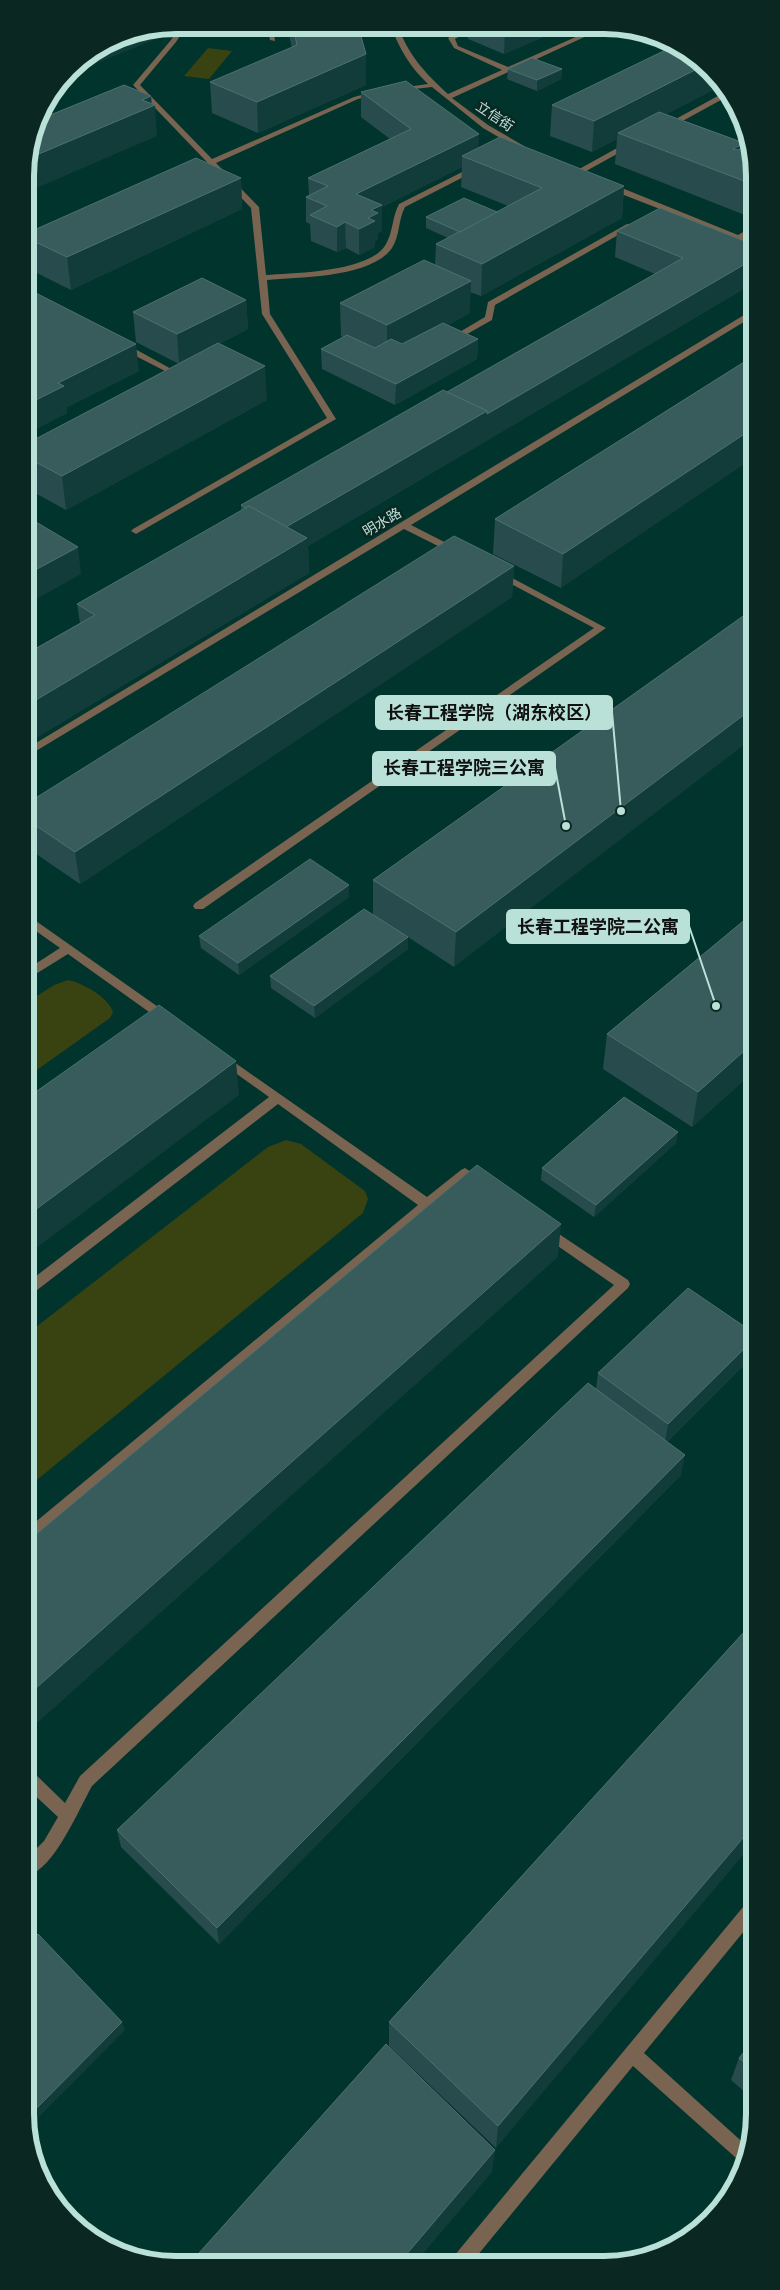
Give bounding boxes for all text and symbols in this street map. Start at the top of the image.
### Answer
street label: 立信街 [473,97,517,135]
street label: 明水路 [359,503,405,541]
callout: 长春工程学院（湖东校区） [376,696,612,729]
text: 长春工程学院（湖东校区） [386,701,602,724]
callout: 长春工程学院三公寓 [373,752,555,785]
text: 长春工程学院三公寓 [383,756,545,779]
callout: 长春工程学院二公寓 [507,910,689,943]
text: 长春工程学院二公寓 [517,915,679,938]

